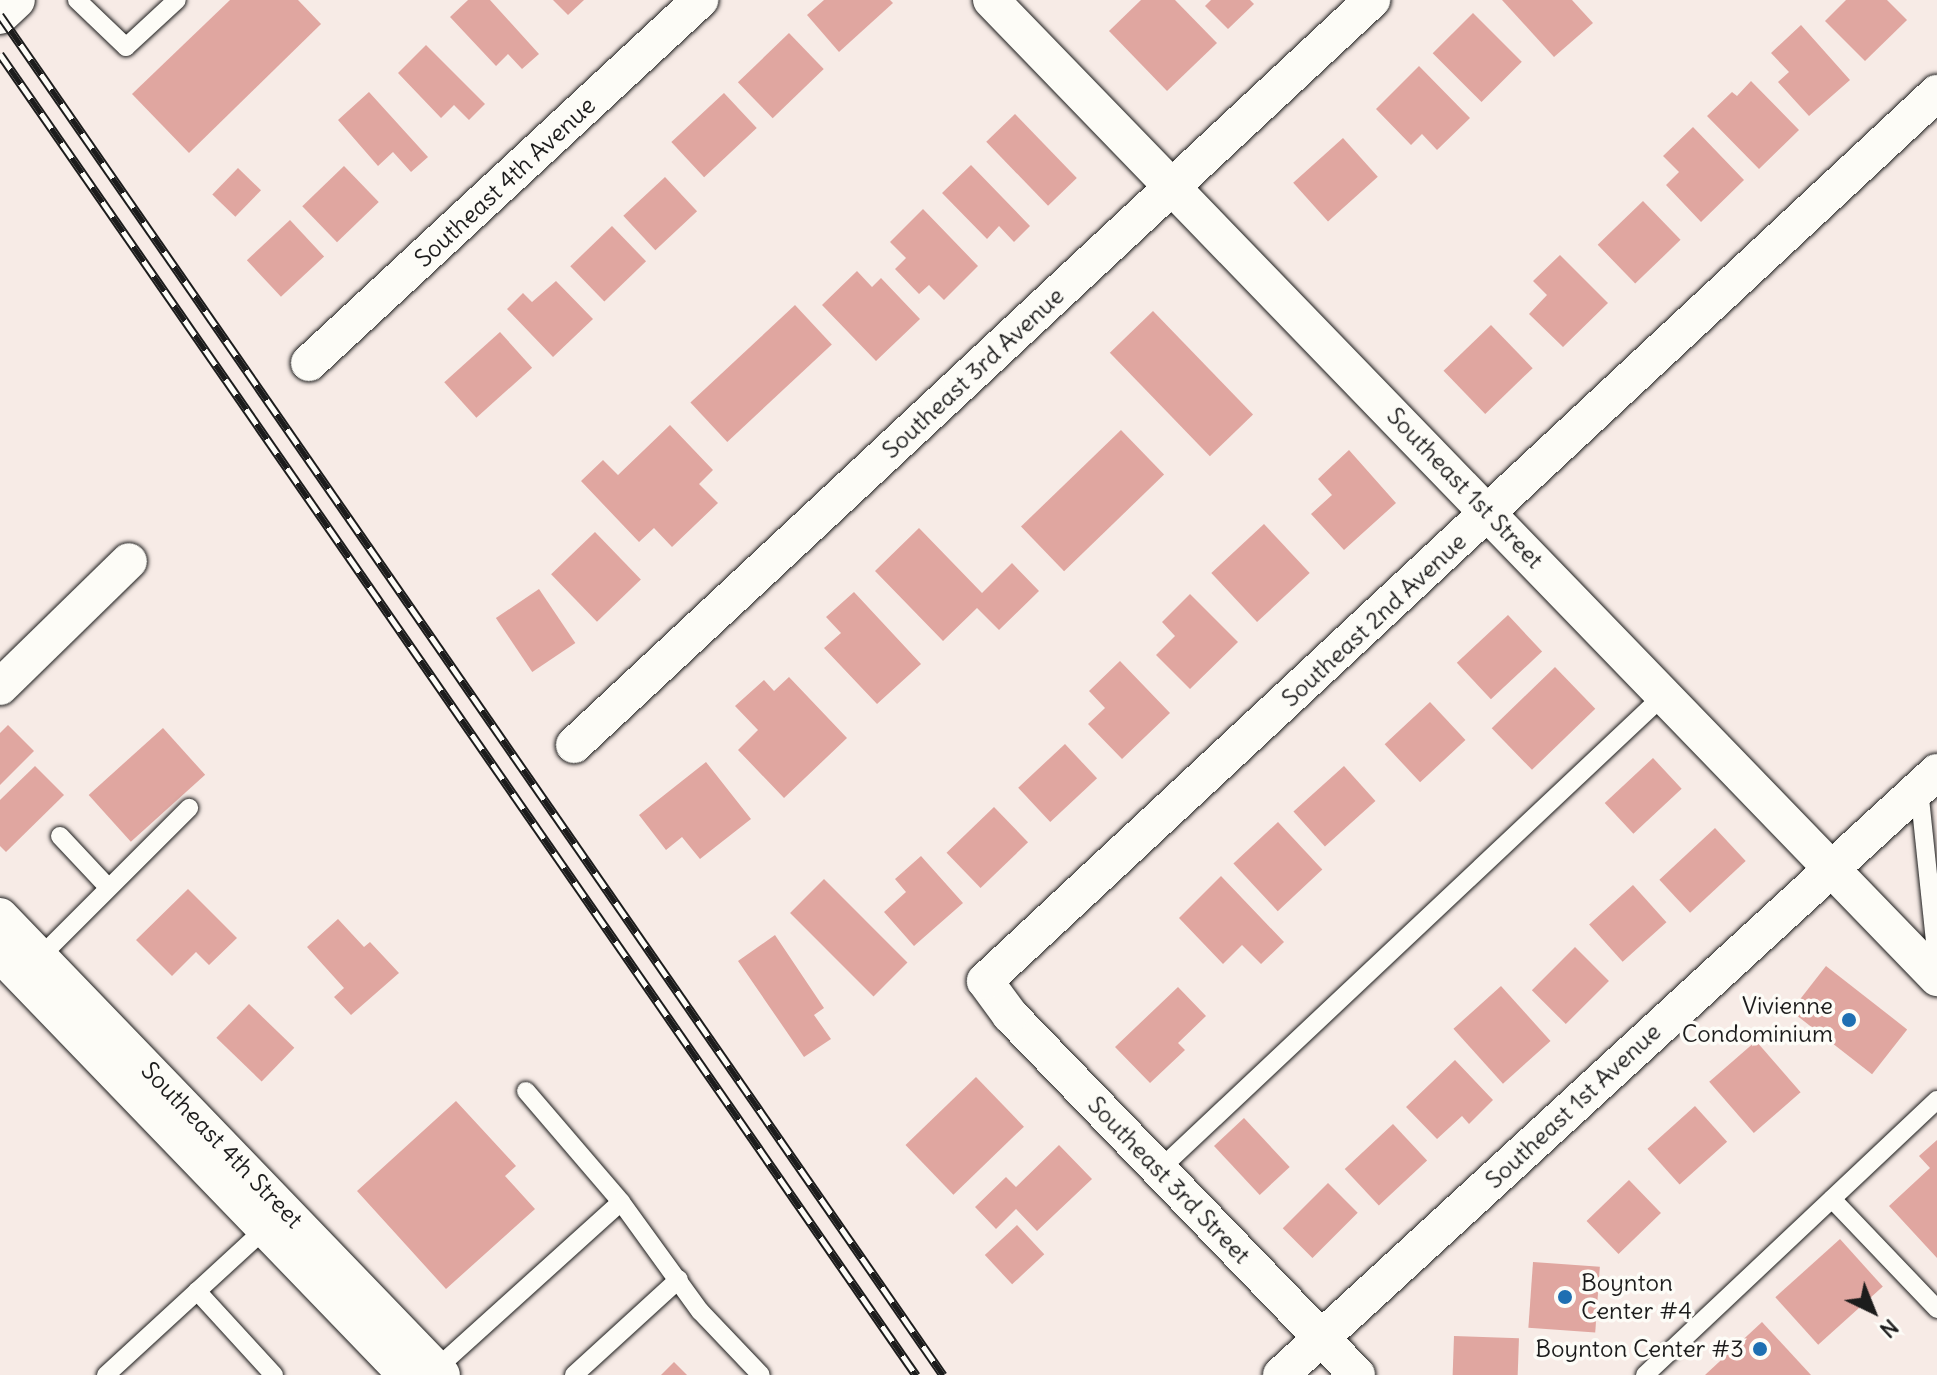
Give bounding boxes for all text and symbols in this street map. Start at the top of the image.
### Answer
street label: Southeast 4th Avenue [409,91,601,273]
street label: Southeast 3rd Avenue [876,281,1070,465]
street label: Southeast 1st Street [1381,402,1549,574]
street label: Southeast 2nd Avenue [1276,527,1472,713]
place label: Vivienne Condominium [1682,992,1833,1048]
marker: Vivienne Condominium [1840,1011,1858,1029]
street label: Southeast 1st Avenue [1479,1017,1667,1195]
street label: Southeast 4th Street [135,1056,309,1234]
street label: Southeast 3rd Street [1082,1090,1256,1270]
place label: Boynton Center #4 [1581,1269,1692,1325]
north arrow [1833,1271,1913,1351]
marker: Boynton Center #4 [1556,1288,1574,1306]
text: N [1874,1313,1904,1344]
place label: Boynton Center #3 [1535,1335,1744,1363]
marker: Boynton Center #3 [1751,1340,1769,1358]

